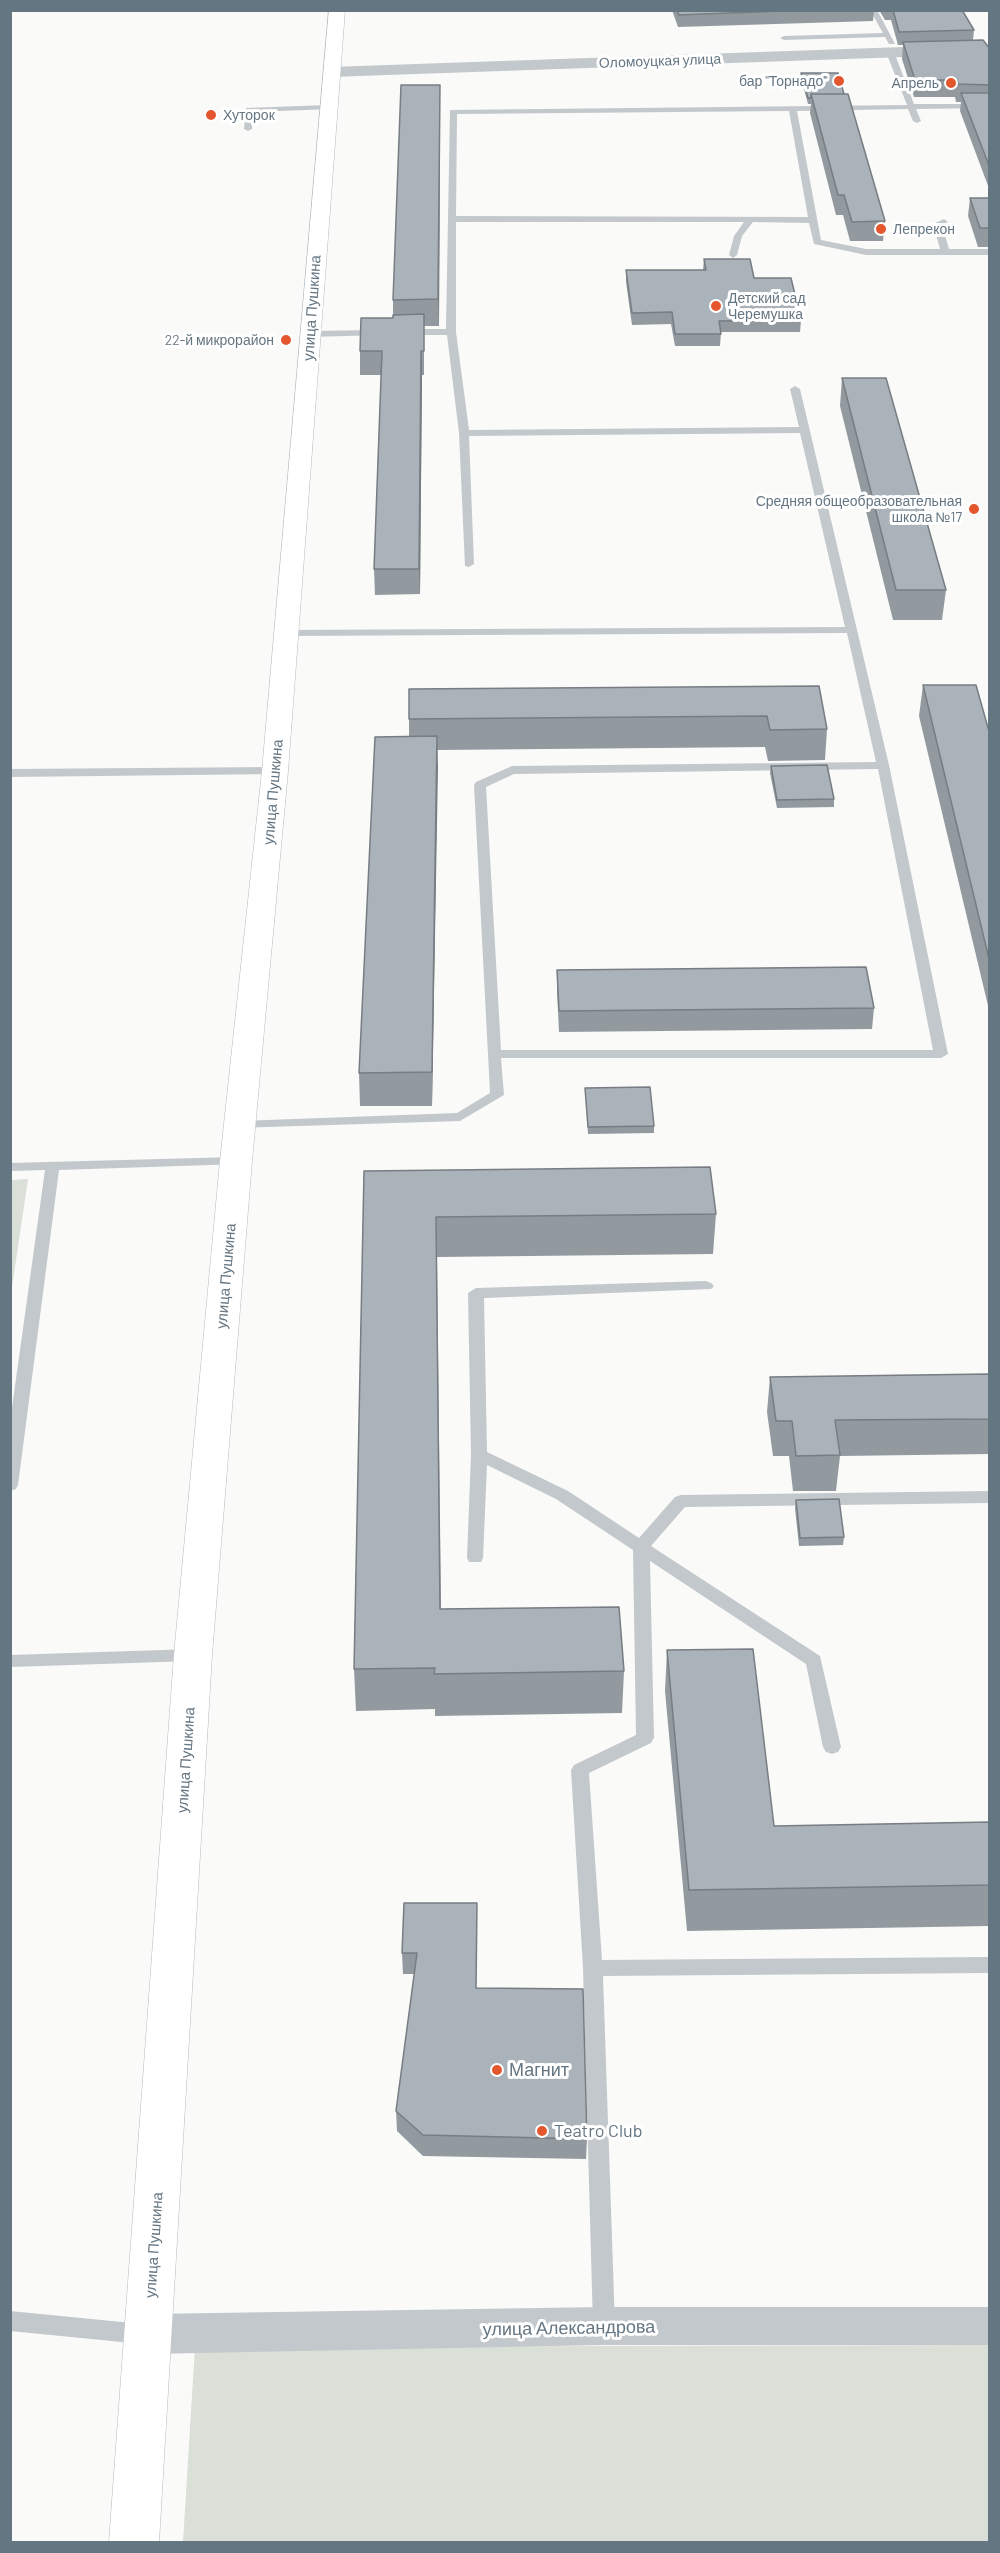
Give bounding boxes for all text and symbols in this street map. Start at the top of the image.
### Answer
street label: Оломоуцкая улица [599,50,721,72]
place label: бар "Торнадо" [739,73,827,89]
marker: бар "Торнадо" [832,74,846,88]
place label: Апрель [892,75,939,91]
marker: Апрель [944,76,958,90]
place label: Хуторок [223,107,275,123]
marker: Хуторок [204,108,218,122]
place label: Лепрекон [893,221,955,237]
marker: Лепрекон [874,222,888,236]
street label: улица Пушкина [299,254,325,362]
place label: Детский сад Черемушка [728,290,806,322]
marker: Детский сад Черемушка [709,299,723,313]
place label: 22-й микрорайон [165,332,274,348]
marker: 22-й микрорайон [279,333,293,347]
place label: Средняя общеобразовательная школа №17 [756,493,962,526]
marker: Средняя общеобразовательная школа №17 [967,502,981,516]
street label: улица Пушкина [259,738,287,846]
street label: улица Пушкина [212,1222,240,1330]
street label: улица Пушкина [173,1706,199,1814]
place label: Магнит [509,2059,569,2081]
marker: Магнит [490,2063,504,2077]
place label: Teatro Club [554,2120,643,2142]
marker: Teatro Club [535,2124,549,2138]
street label: улица Пушкина [141,2191,167,2299]
street label: улица Александрова [483,2316,655,2340]

